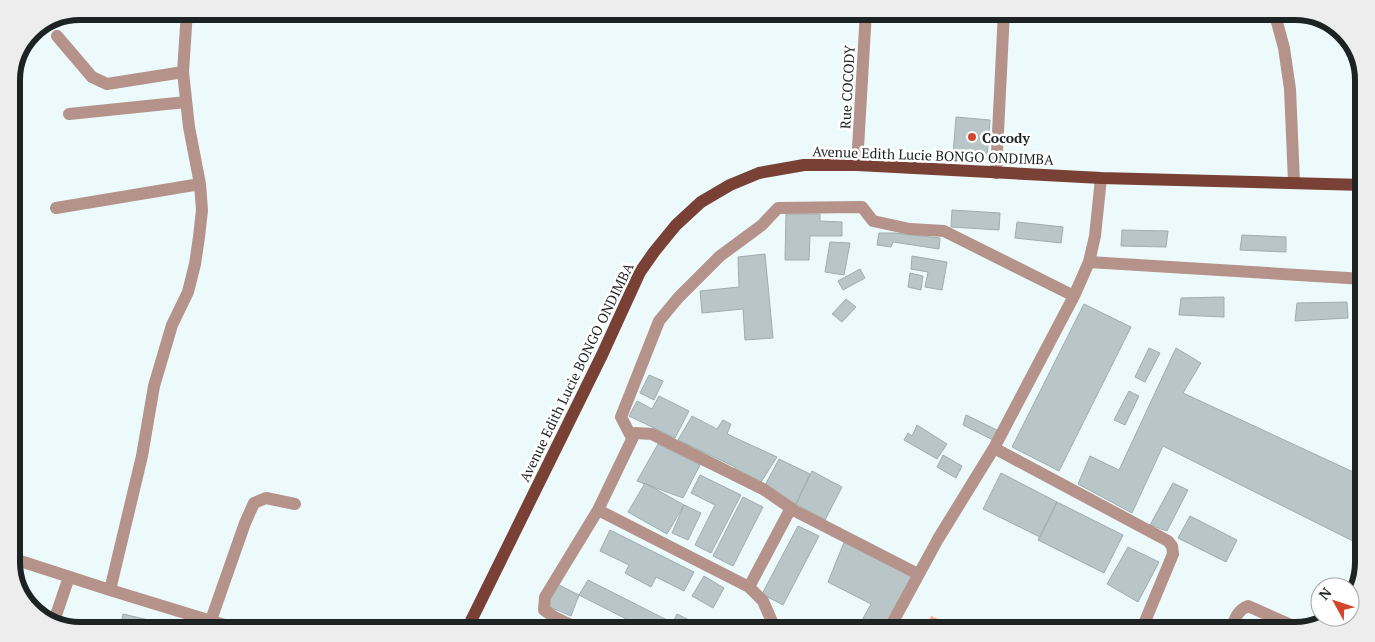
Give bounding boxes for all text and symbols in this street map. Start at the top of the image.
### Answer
street label: Rue COCODY [835,44,859,129]
place label: Cocody [982,128,1030,147]
marker: Cocody [966,131,978,143]
street label: Avenue Edith Lucie BONGO ONDIMBA [812,141,1054,169]
street label: Avenue Edith Lucie BONGO ONDIMBA [515,259,638,485]
north arrow [1310,577,1360,627]
text: N [1314,583,1336,603]

